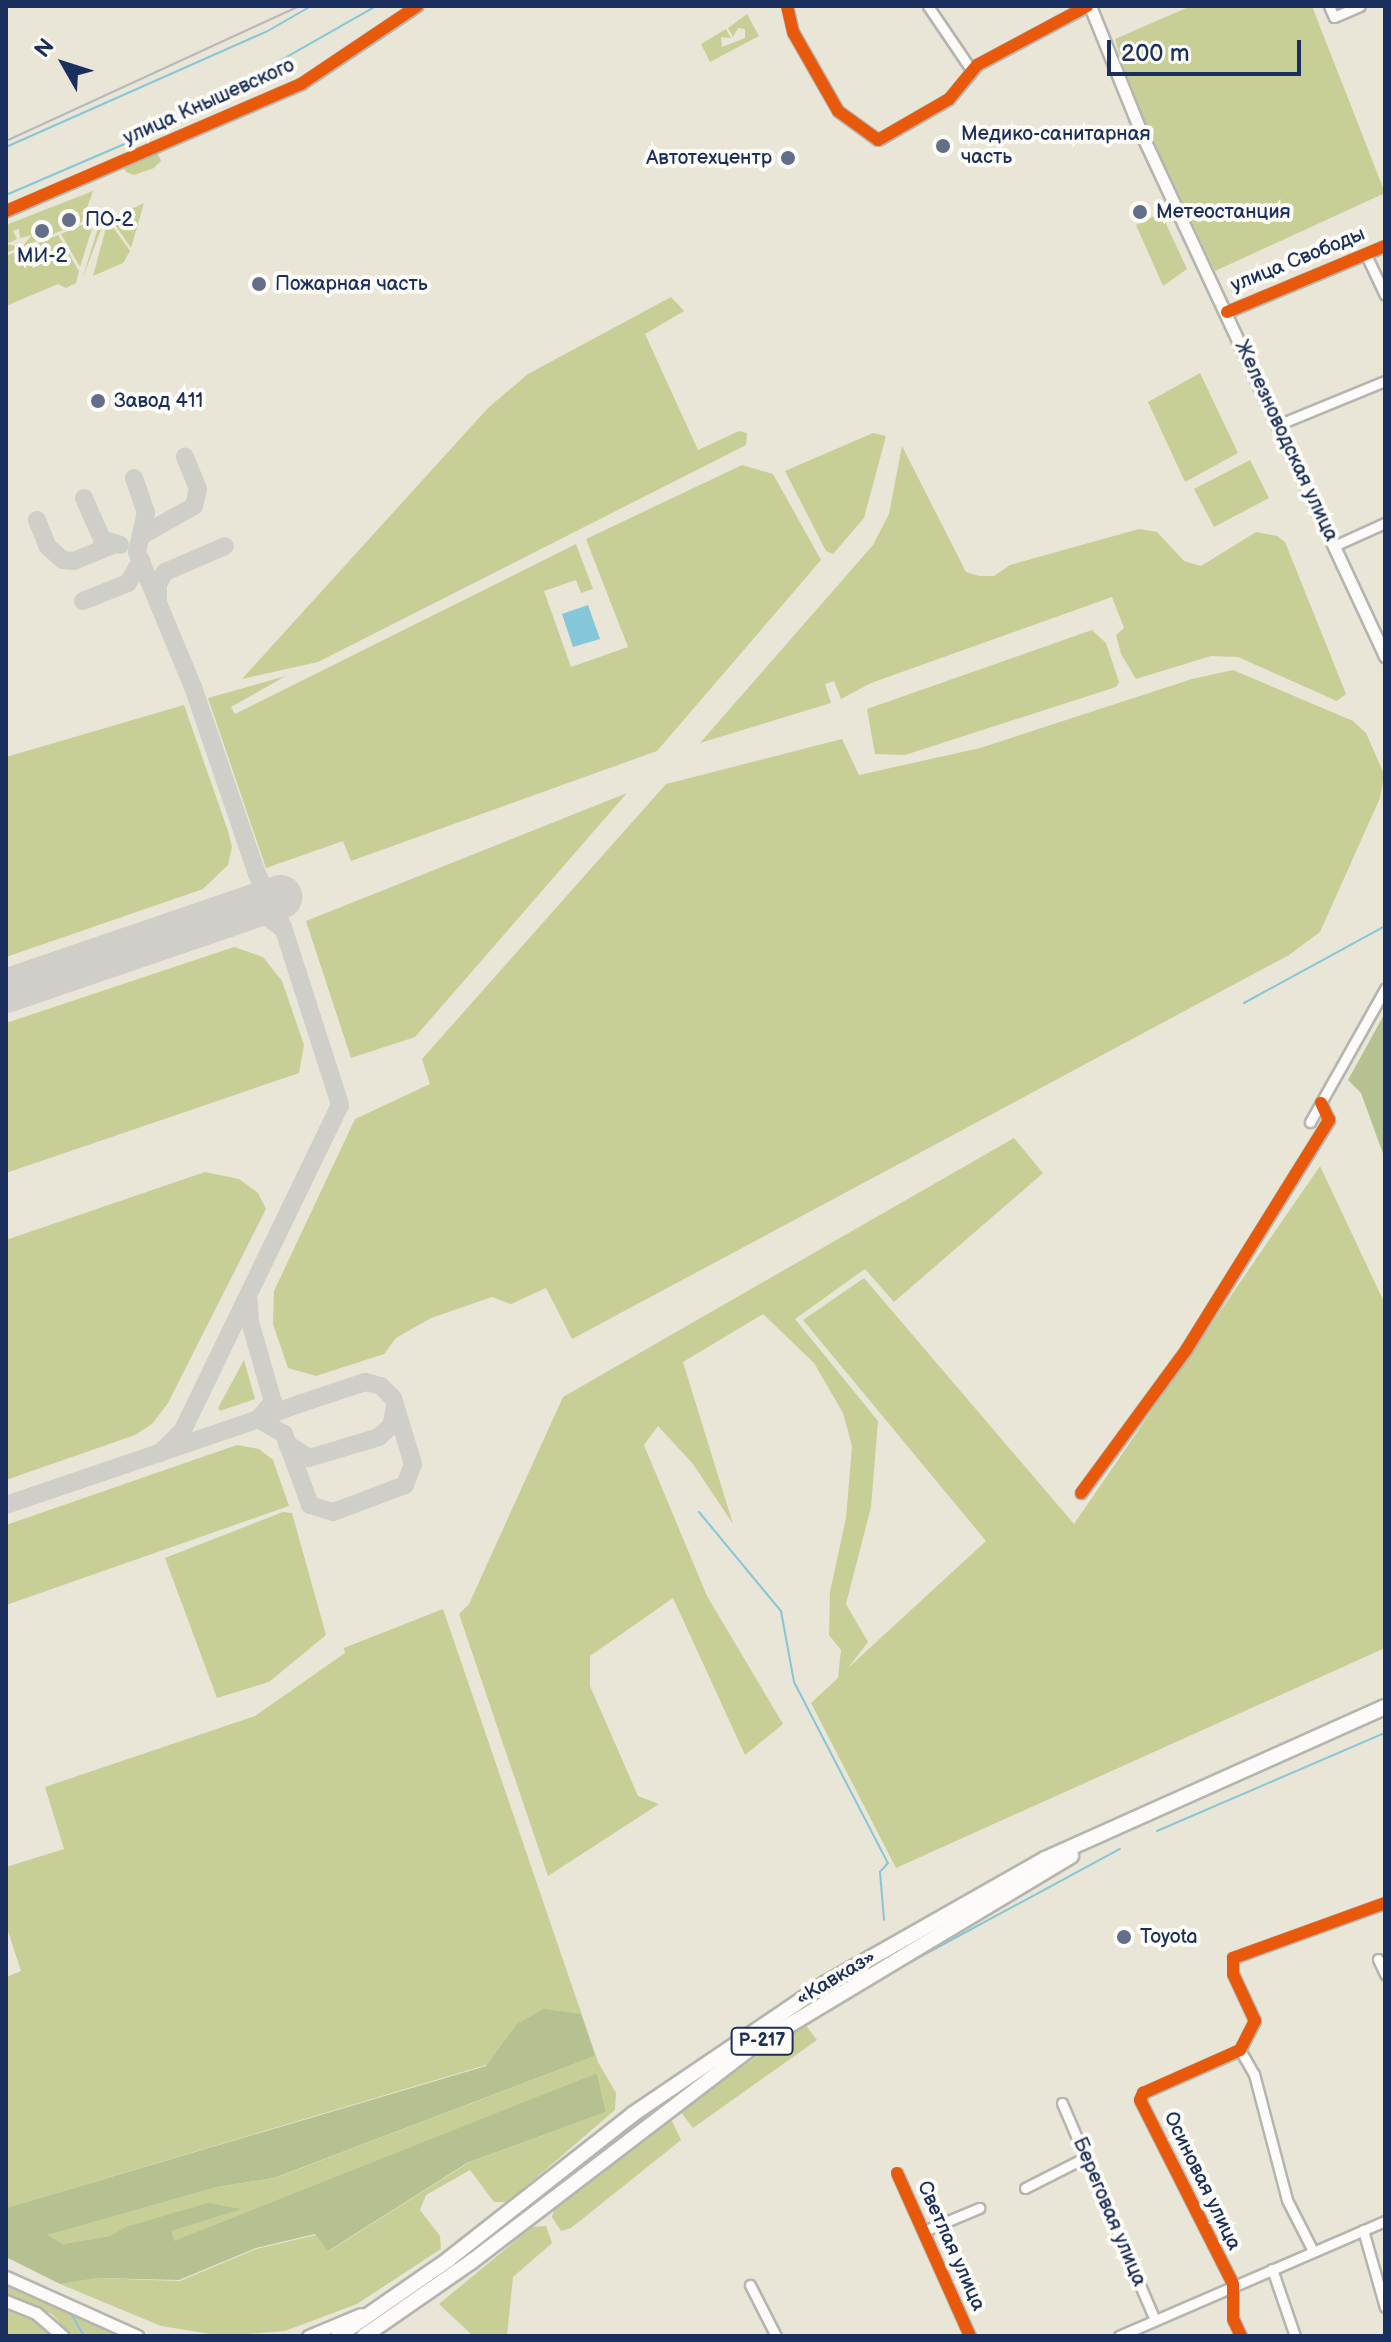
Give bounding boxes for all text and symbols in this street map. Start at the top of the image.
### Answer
north arrow [24,24,104,104]
scale bar [1111,24,1305,74]
text: N [29,34,61,64]
text: 200 m [1121,39,1190,68]
street label: улица Кнышевского [120,53,298,151]
place label: Медико-санитарная часть [961,122,1151,169]
marker: Медико-санитарная часть [932,135,954,157]
place label: Автотехцентр [646,146,772,170]
marker: Автотехцентр [779,149,797,167]
place label: Метеостанция [1156,200,1291,224]
marker: Метеостанция [1131,203,1149,221]
place label: ПО-2 [85,208,133,232]
marker: ПО-2 [60,211,78,229]
marker: МИ-2 [33,222,51,240]
street label: улица Свободы [1227,222,1369,298]
place label: МИ-2 [17,244,67,268]
place label: Пожарная часть [275,272,428,296]
marker: Пожарная часть [250,275,268,293]
street label: Железноводская улица [1229,337,1343,545]
place label: Завод 411 [114,389,203,413]
marker: Завод 411 [89,392,107,410]
place label: Toyota [1140,1925,1197,1949]
marker: Toyota [1115,1928,1133,1946]
street label: «Кавказ» [792,1945,880,2011]
road number: Р-217 [730,2027,794,2055]
street label: Осиновая улица [1158,2108,1246,2254]
street label: Береговая улица [1067,2134,1151,2290]
street label: Светлая улица [912,2177,990,2315]

